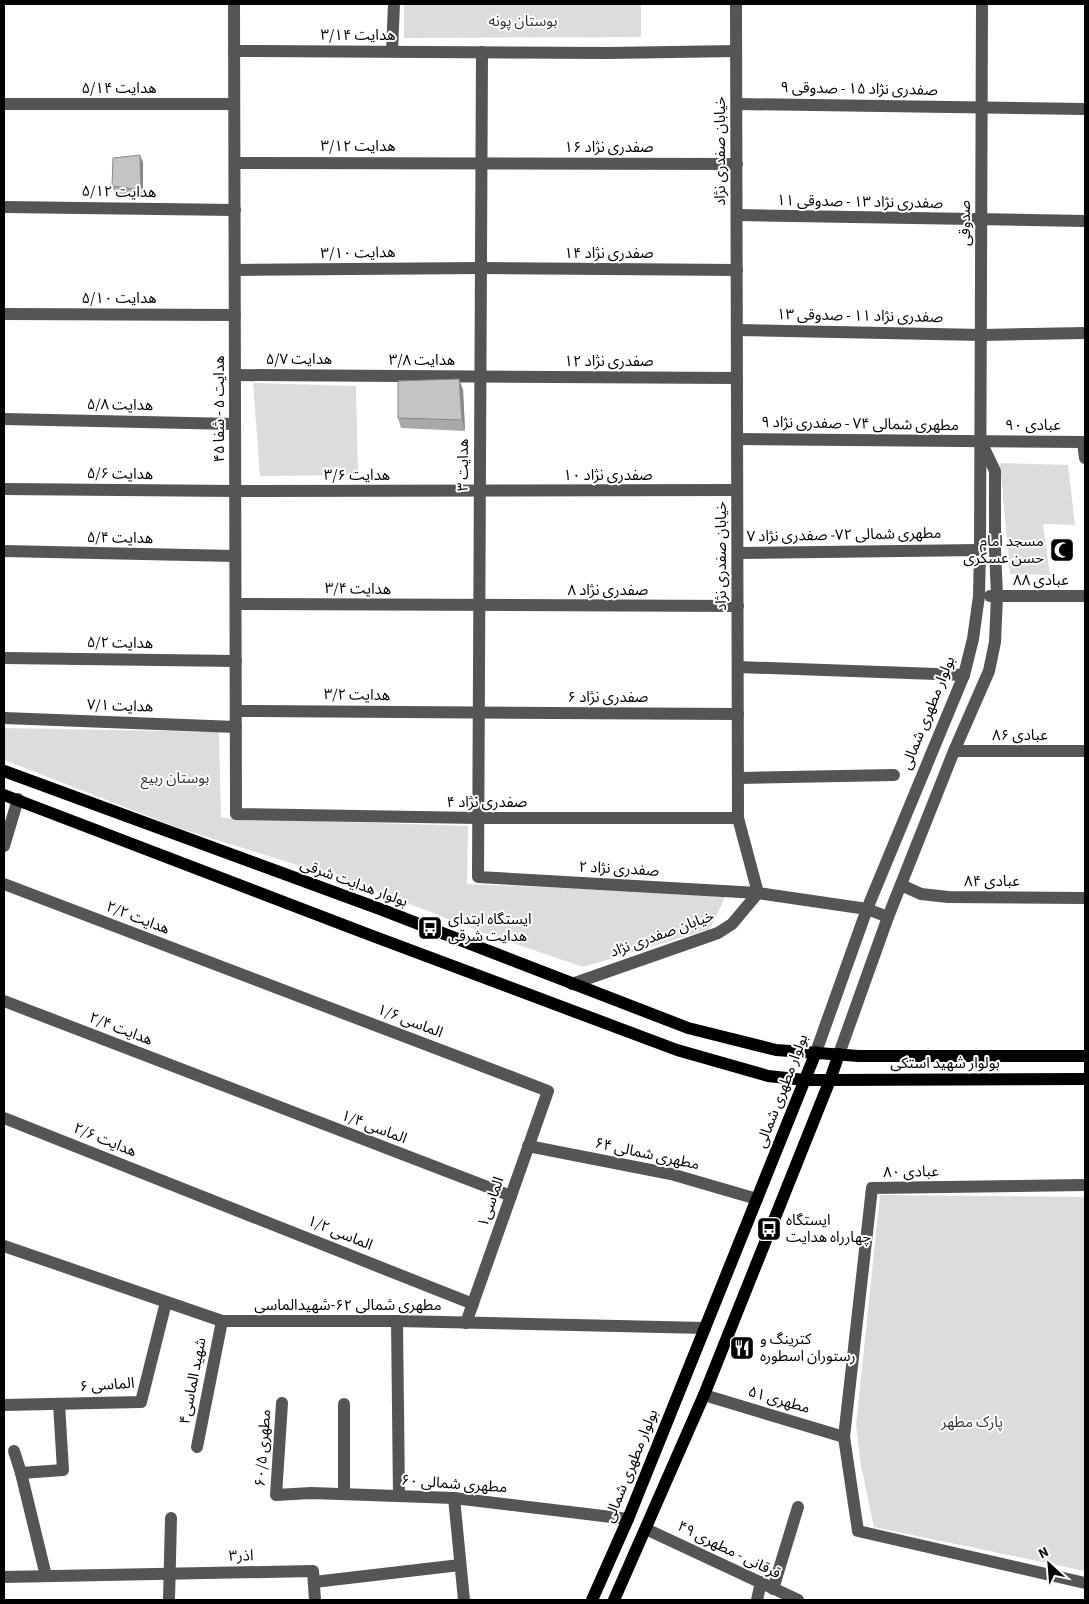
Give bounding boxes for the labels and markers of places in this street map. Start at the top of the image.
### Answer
place label: مسجد امام حسن عسکری [963,531,1044,569]
mosque icon: مسجد امام حسن عسکری [1049,537,1075,563]
place label: ایستگاه ابتدای هدایت شرقی [448,909,532,947]
bus stop icon: ایستگاه ابتدای هدایت شرقی [417,915,443,941]
place label: ایستگاه چهارراه هدایت [786,1210,871,1248]
bus stop icon: ایستگاه چهارراه هدایت [756,1216,782,1242]
place label: کترینگ و رستوران اسطوره [760,1329,856,1367]
restaurant icon: کترینگ و رستوران اسطوره [729,1335,755,1361]

